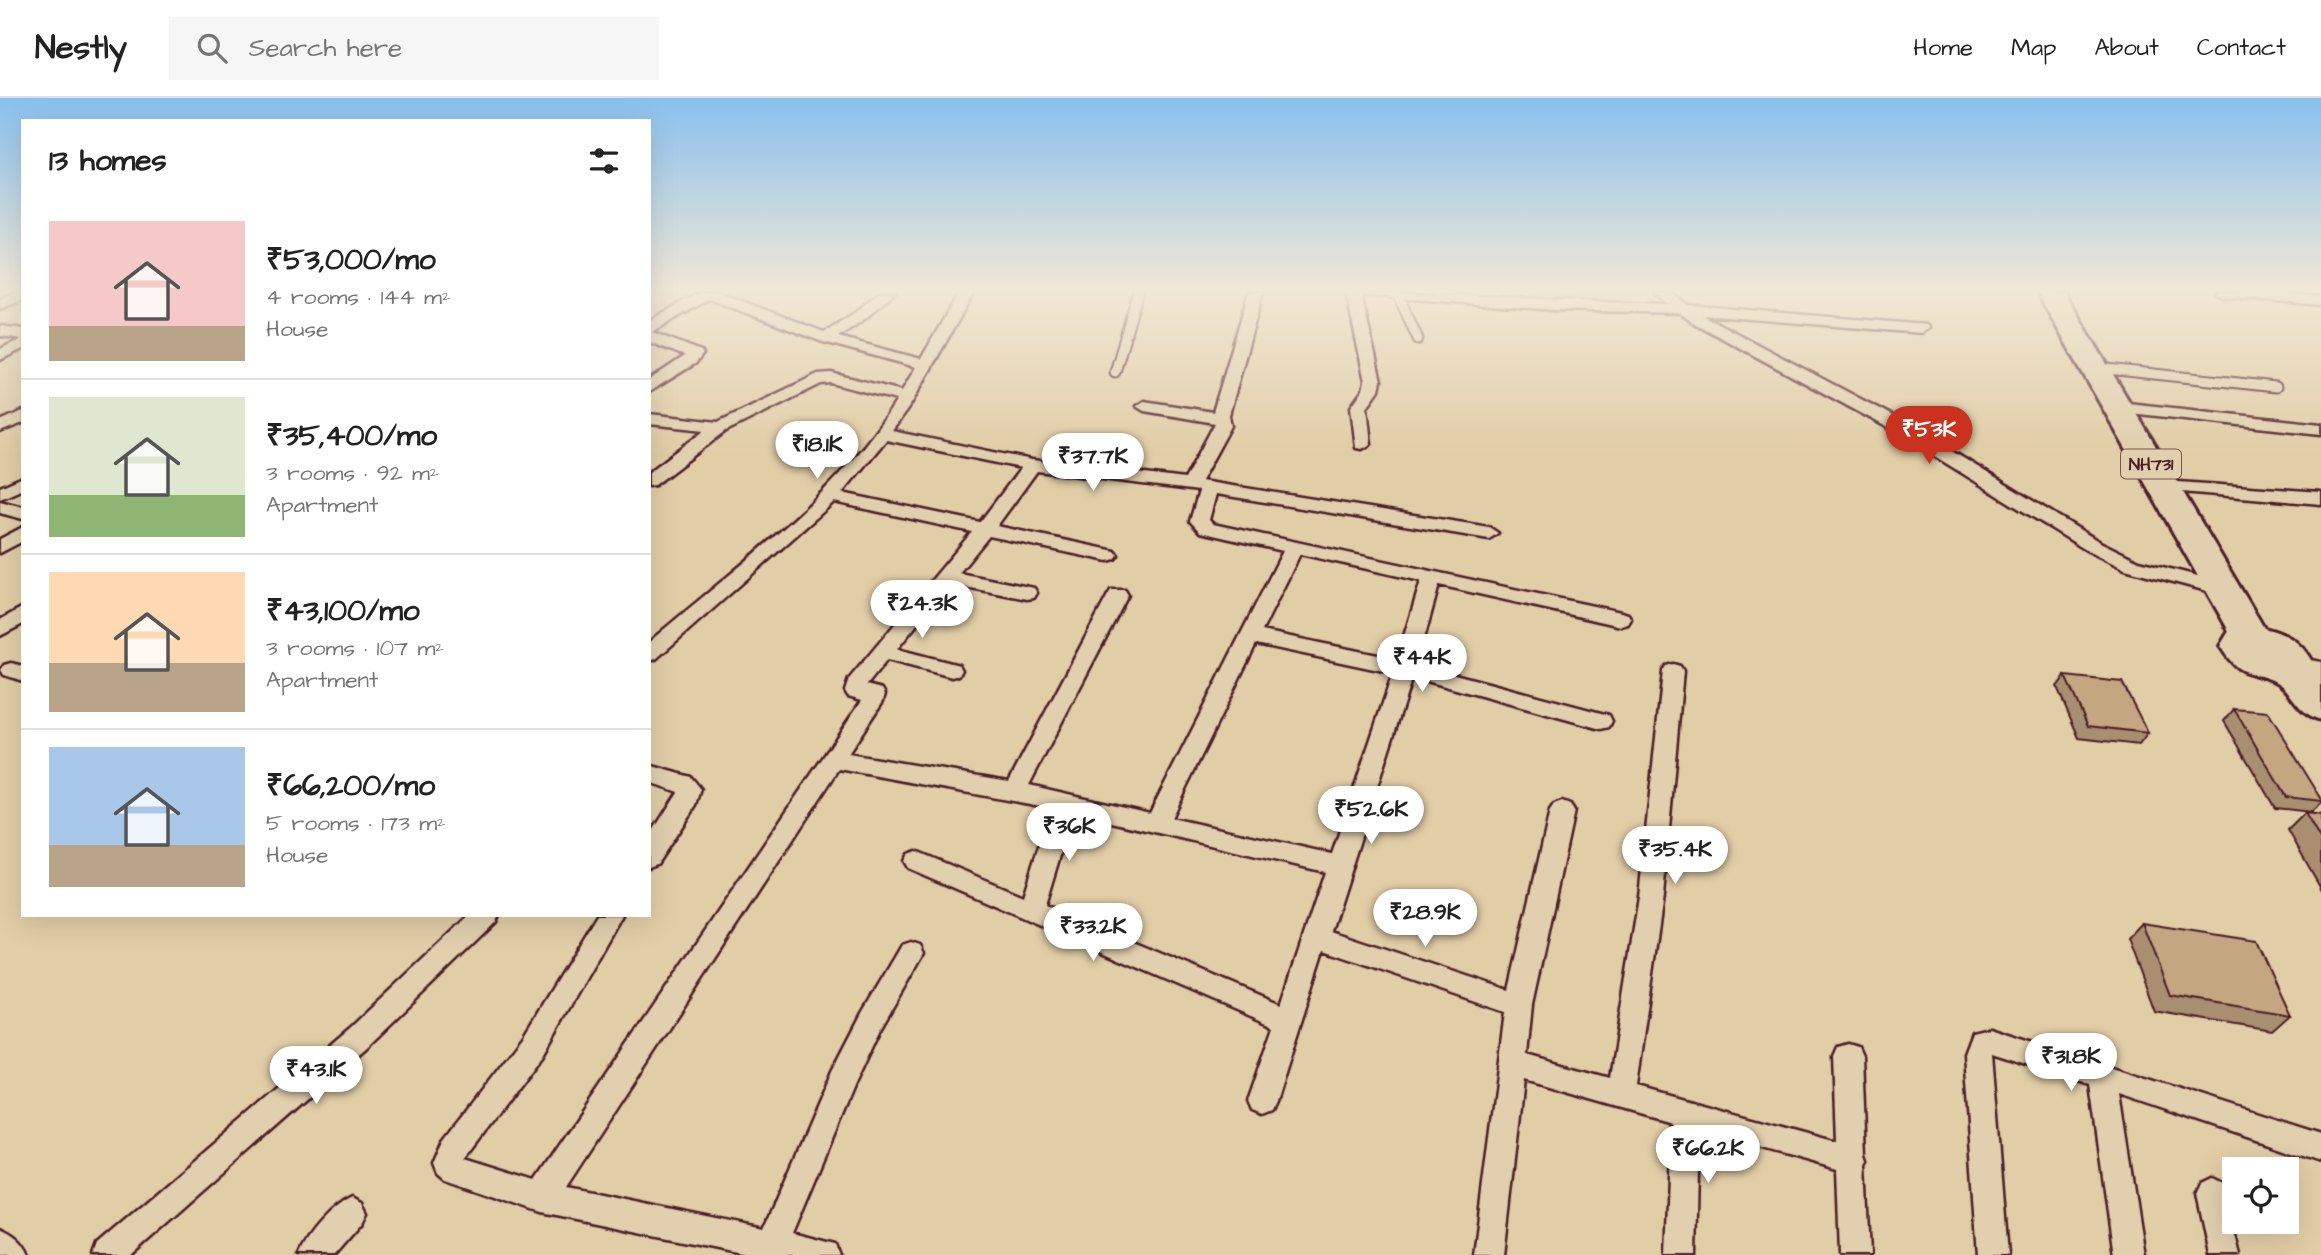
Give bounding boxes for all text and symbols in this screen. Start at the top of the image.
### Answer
search box [169,17,659,80]
text: Nestly [35,25,127,71]
icon: search [193,29,231,67]
text: Search here [249,30,402,66]
text: Home [1913,31,1973,65]
text: Map [2011,31,2056,65]
text: About [2094,31,2159,65]
text: Contact [2197,31,2286,65]
text: 13 homes [49,140,166,182]
icon: filters [585,142,623,180]
text: ₹53,000/mo [266,239,436,281]
icon: home [105,249,189,333]
text: 4 rooms · 144 m² [266,281,451,313]
text: House [266,313,329,345]
pin: ₹53K [1888,406,1970,466]
text: ₹53K [1901,413,1957,445]
text: ₹35,400/mo [266,415,437,457]
pin: ₹18.1K [760,422,874,481]
icon: home [105,425,189,509]
text: ₹18.1K [791,428,843,460]
pin: ₹37.7K [1036,434,1150,493]
text: ₹37.7K [1058,440,1128,472]
road number: NH731 [2121,450,2181,478]
text: 3 rooms · 92 m² [266,457,439,489]
text: Apartment [266,489,378,521]
pin: ₹24.3K [865,580,979,640]
text: ₹24.3K [887,587,957,619]
text: ₹43,100/mo [266,590,420,632]
icon: home [105,600,189,684]
text: 3 rooms · 107 m² [266,632,444,664]
pin: ₹44K [1381,634,1463,694]
text: ₹44K [1393,641,1451,673]
text: Apartment [266,664,378,696]
text: ₹66,200/mo [266,765,435,807]
icon: home [105,775,189,859]
pin: ₹52.6K [1314,786,1428,846]
text: ₹52.6K [1334,793,1408,825]
pin: ₹36K [1028,804,1110,863]
text: 5 rooms · 173 m² [266,807,446,839]
text: ₹36K [1042,810,1096,842]
pin: ₹35.4K [1618,826,1732,886]
text: ₹35.4K [1638,833,1712,865]
text: House [266,839,329,871]
pin: ₹28.9K [1368,890,1482,949]
text: ₹28.9K [1389,896,1461,928]
pin: ₹33.2K [1036,904,1150,963]
text: ₹33.2K [1060,910,1126,942]
pin: ₹31.8K [2014,1034,2128,1093]
text: ₹31.8K [2041,1040,2101,1072]
pin: ₹43.1K [259,1046,373,1106]
text: ₹43.1K [286,1053,346,1085]
pin: ₹66.2K [1651,1126,1765,1185]
text: ₹66.2K [1672,1132,1744,1164]
map controls [2222,1157,2299,1234]
button: locate [2222,1157,2299,1234]

